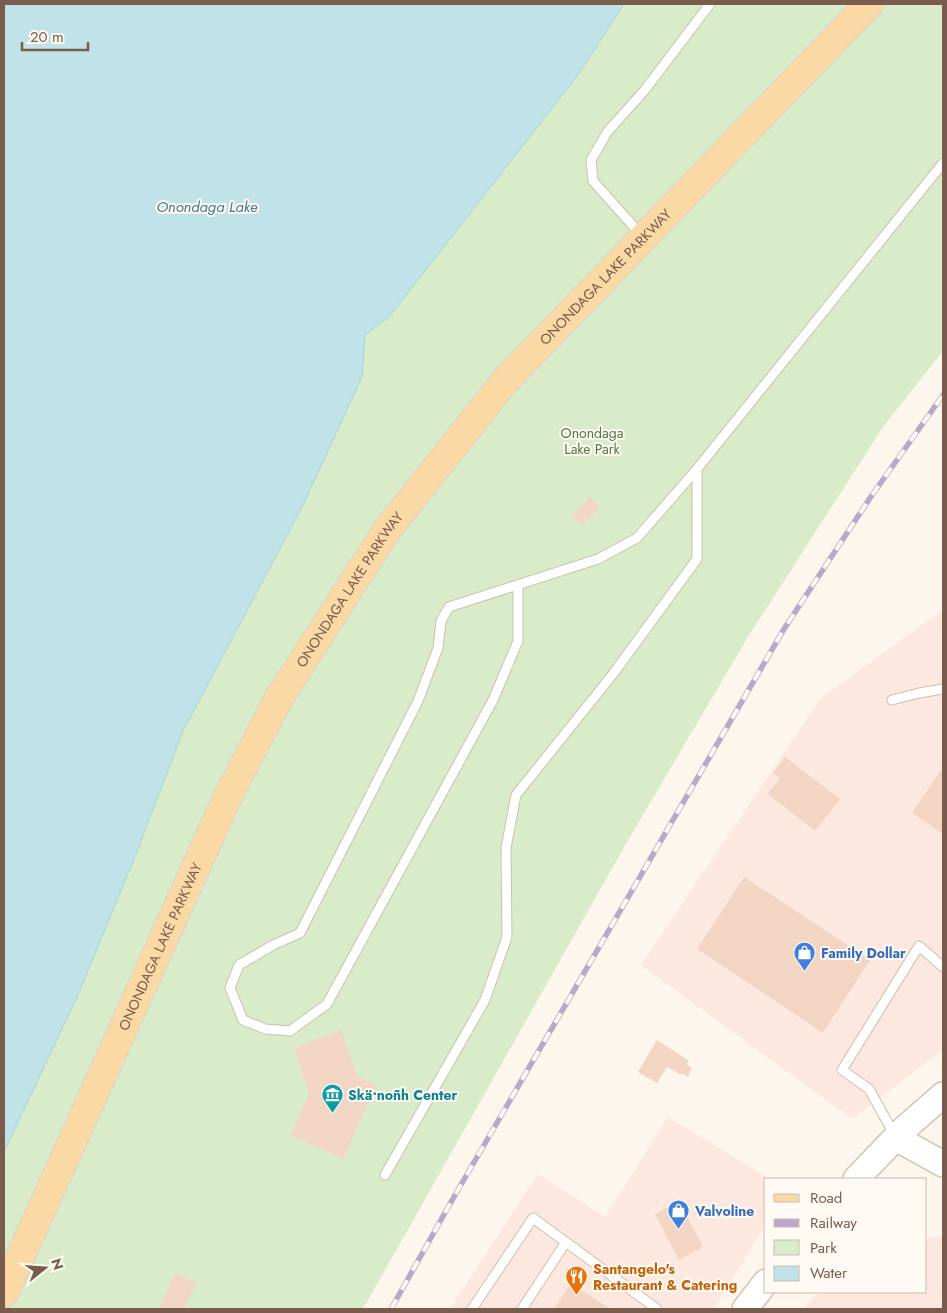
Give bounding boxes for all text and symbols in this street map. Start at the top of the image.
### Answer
scale bar [22,20,89,52]
text: 20 m [30,26,64,48]
water label: Onondaga Lake [157,196,258,218]
street label: ONONDAGA LAKE PARKWAY [535,204,676,349]
park label: Onondaga Lake Park [561,423,623,459]
street label: ONONDAGA LAKE PARKWAY [291,507,408,671]
street label: ONONDAGA LAKE PARKWAY [114,859,207,1034]
shop icon: Family Dollar [793,941,817,972]
place label: Family Dollar [821,943,906,963]
museum icon: Skä•noñh Center [320,1083,344,1114]
place label: Skä•noñh Center [348,1085,458,1105]
legend [764,1178,927,1293]
text: Road [810,1187,842,1209]
shop icon: Valvoline [667,1199,691,1230]
place label: Valvoline [694,1201,754,1221]
text: Railway [810,1212,857,1234]
text: Park [810,1237,837,1259]
north arrow [20,1243,70,1293]
text: N [46,1256,69,1272]
place label: Santangelo's Restaurant & Catering [593,1259,737,1295]
text: Water [810,1262,848,1284]
restaurant icon: Santangelo's Restaurant & Catering [565,1265,589,1296]

